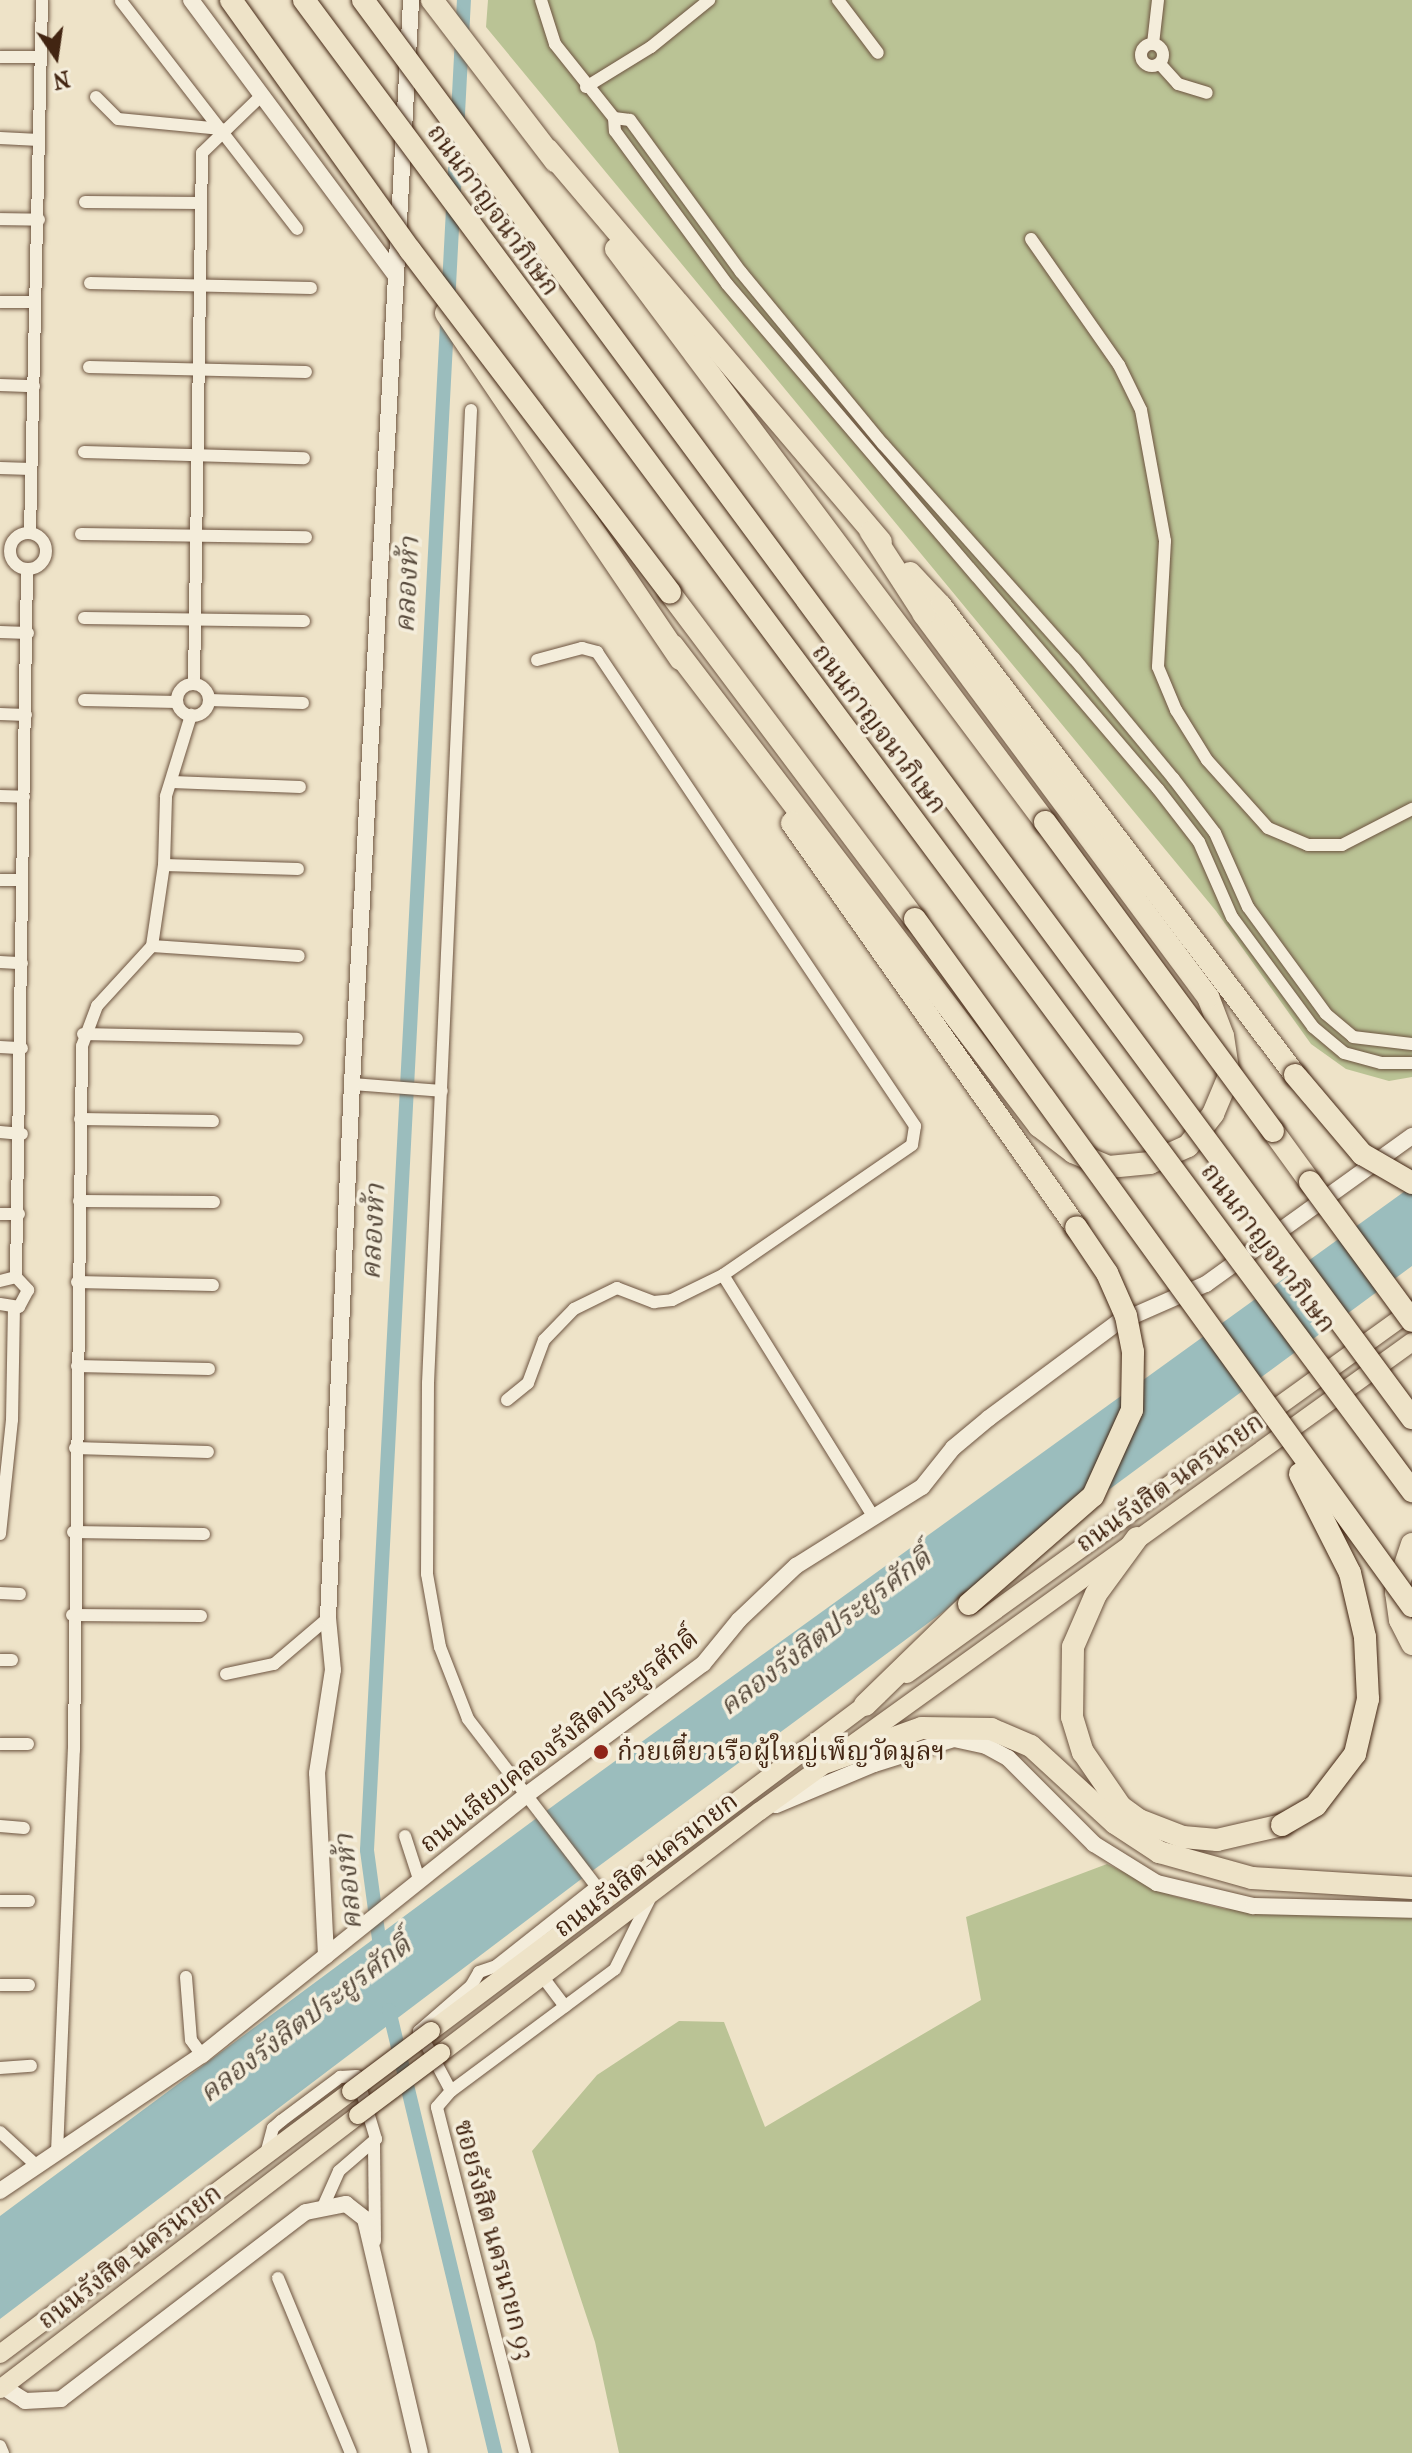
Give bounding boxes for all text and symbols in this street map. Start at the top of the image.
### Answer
north arrow [16,16,96,96]
text: N [50,65,72,94]
street label: ถนนกาญจนาภิเษก [420,118,566,302]
water label: คลองห้า [388,536,426,634]
street label: ถนนกาญจนาภิเษก [805,638,953,820]
street label: ถนนกาญจนาภิเษก [1194,1157,1342,1339]
water label: คลองห้า [354,1183,392,1281]
street label: ถนนรังสิต-นครนายก [1070,1406,1270,1560]
water label: คลองรังสิตประยูรศักดิ์ [712,1541,938,1723]
street label: ถนนเลียบคลองรังสิตประยูรศักดิ์ [414,1623,704,1859]
place label: ก๋วยเตี๋ยวเรือผู้ใหญ่เพ็ญวัดมูลฯ [617,1736,945,1768]
marker: ก๋วยเตี๋ยวเรือผู้ใหญ่เพ็ญวัดมูลฯ [592,1743,610,1761]
street label: ถนนรังสิต-นครนายก [548,1786,744,1944]
water label: คลองห้า [327,1833,369,1931]
water label: คลองรังสิตประยูรศักดิ์ [192,1928,418,2110]
street label: ซอยรังสิต นครนายก 93 [447,2117,541,2363]
street label: ถนนรังสิต-นครนายก [32,2178,228,2336]

